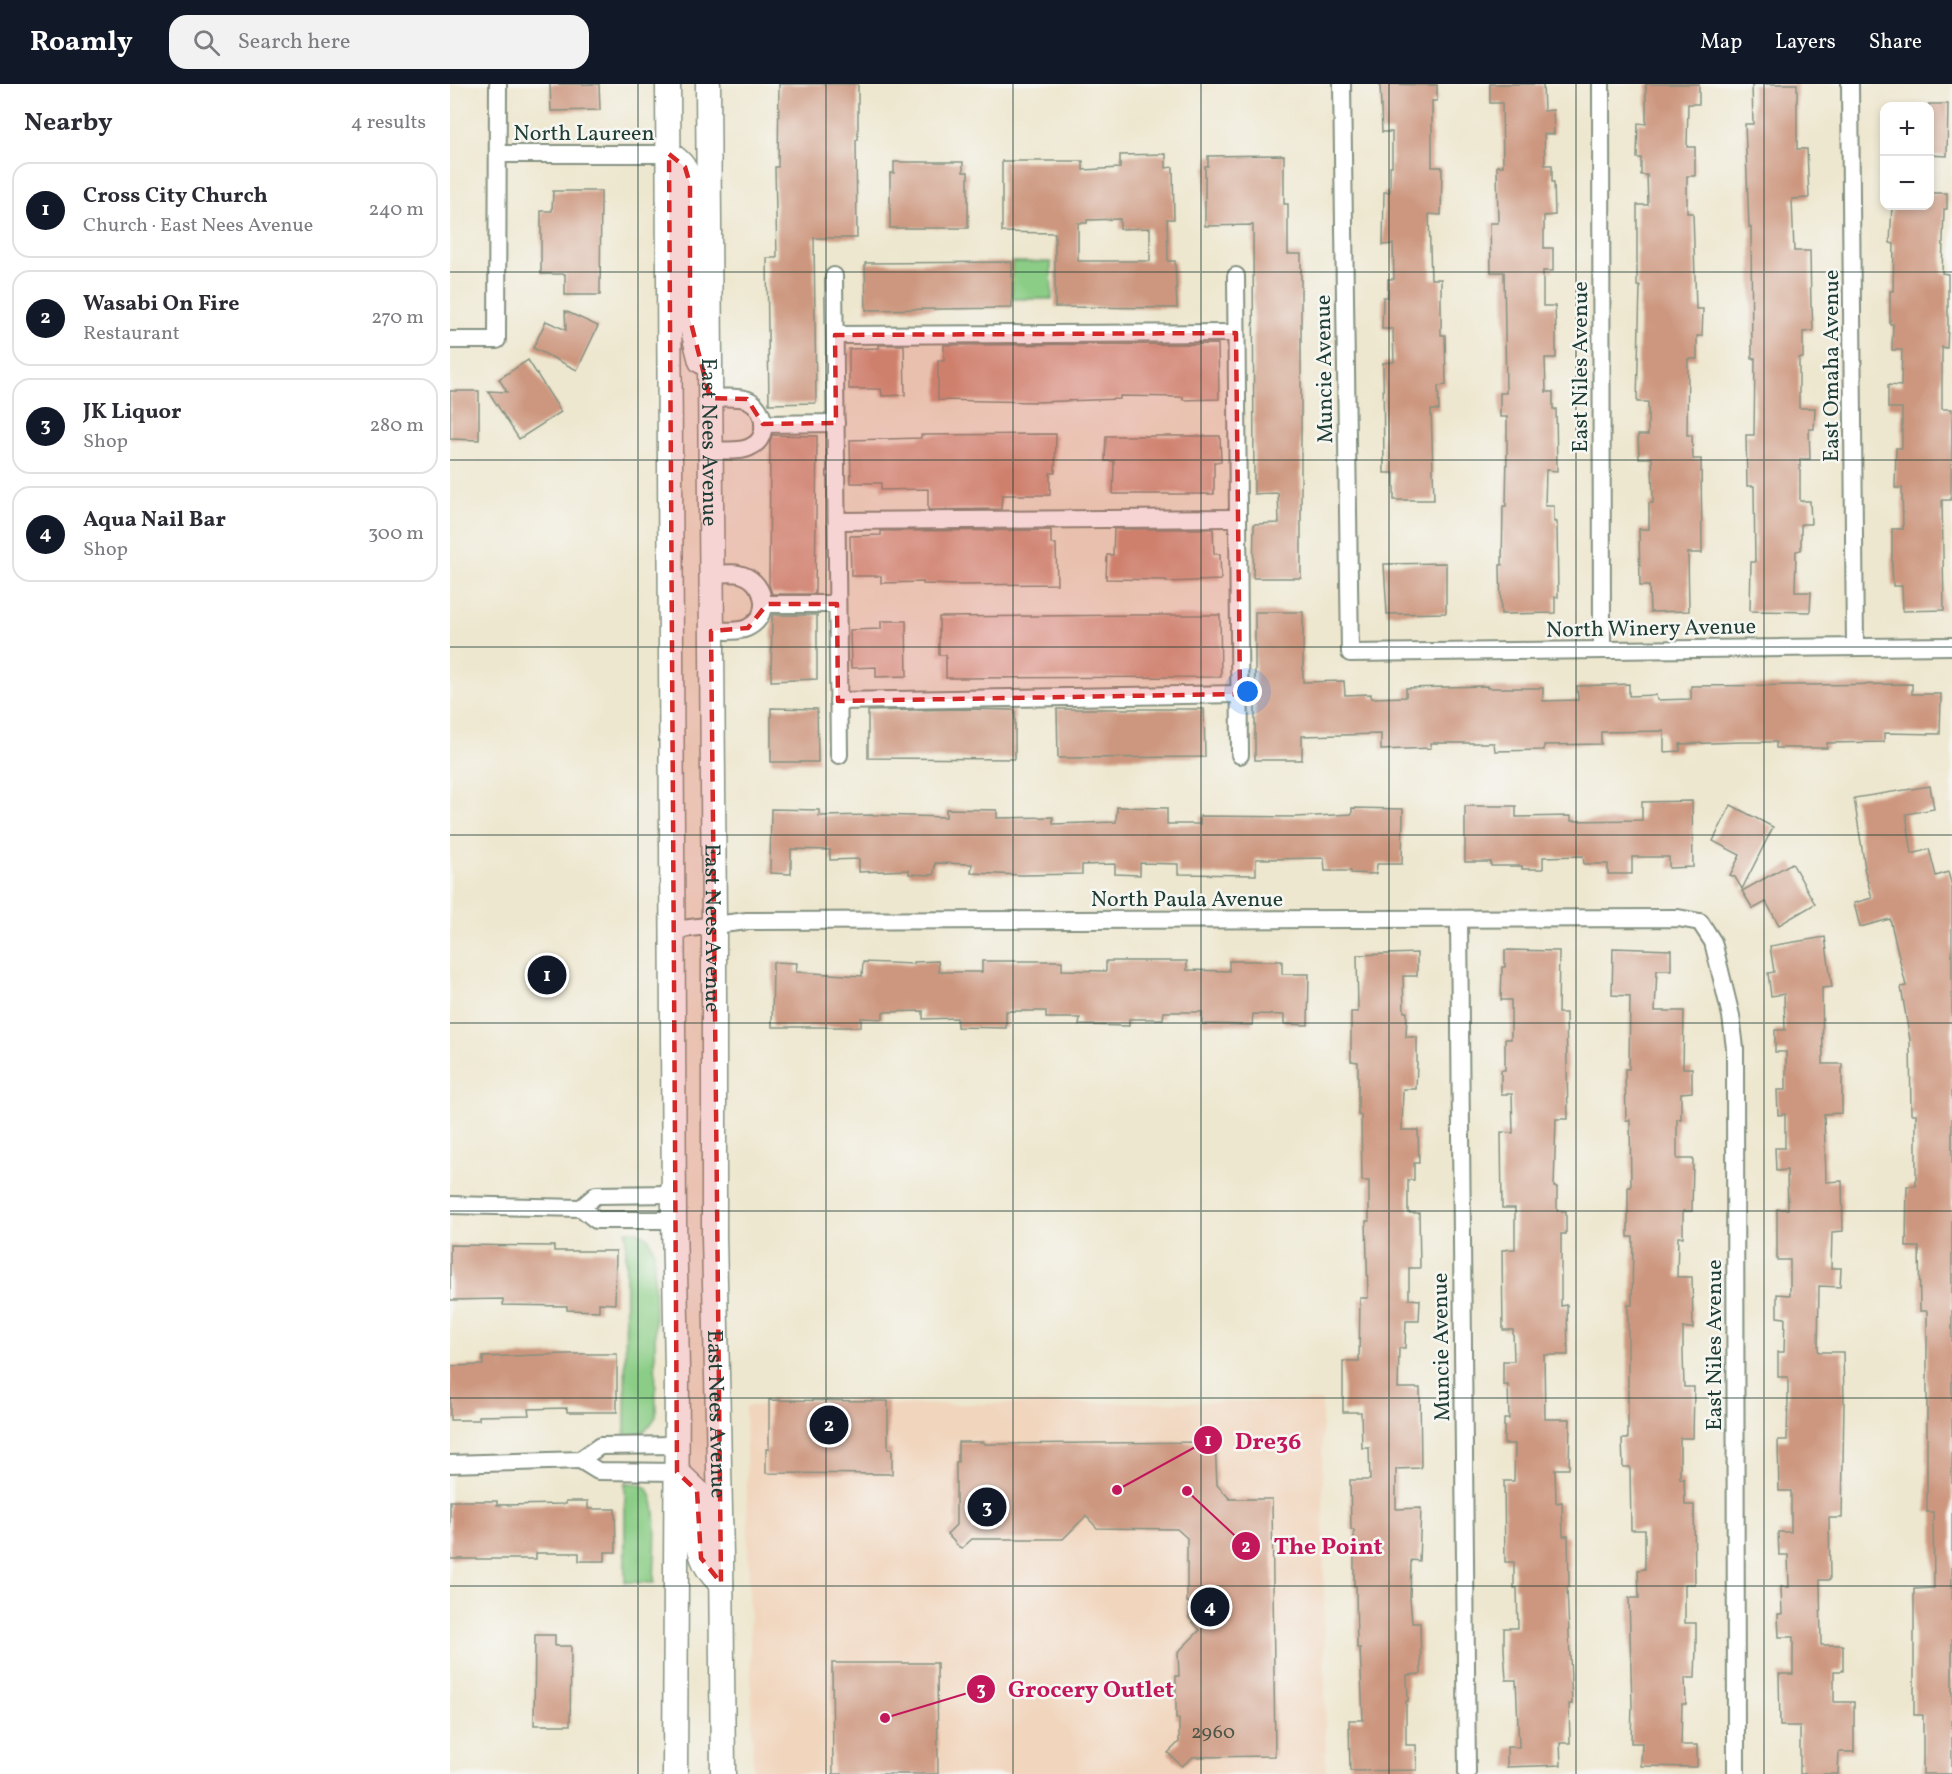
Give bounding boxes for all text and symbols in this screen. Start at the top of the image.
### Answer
search box [169,15,589,69]
text: Roamly [30,23,133,62]
icon: search [190,26,223,59]
text: Search here [238,27,350,58]
text: Map [1700,28,1742,57]
text: Layers [1775,28,1836,57]
text: Share [1869,28,1922,57]
map controls [1880,102,1934,210]
button: + [1880,102,1934,156]
text: Nearby [24,105,113,141]
text: 4 results [351,109,426,137]
street label: North Laureen [513,119,655,150]
button: − [1880,156,1934,210]
text: Cross City Church [83,181,268,212]
text: 1 [41,196,50,224]
text: 240 m [369,196,424,224]
text: Church · East Nees Avenue [83,212,313,240]
street label: East Omaha Avenue [1817,270,1848,462]
street label: East Niles Avenue [1566,281,1597,453]
text: Wasabi On Fire [83,289,240,320]
street label: Muncie Avenue [1309,294,1342,444]
text: 2 [40,304,51,332]
text: 270 m [371,304,424,332]
text: Restaurant [83,320,180,348]
street label: East Nees Avenue [692,357,724,527]
text: JK Liquor [83,397,181,428]
text: 3 [40,412,51,440]
text: 280 m [369,412,424,440]
text: Shop [83,428,128,456]
text: Aqua Nail Bar [83,505,226,536]
text: 4 [39,520,52,548]
text: 300 m [368,520,424,548]
text: Shop [83,536,128,564]
street label: North Winery Avenue [1546,612,1756,647]
your location [1233,677,1262,706]
street label: East Nees Avenue [695,843,727,1012]
street label: North Paula Avenue [1091,885,1283,916]
pin: 1 [528,952,566,998]
street label: East Niles Avenue [1700,1259,1731,1431]
street label: Muncie Avenue [1426,1272,1459,1422]
street label: East Nees Avenue [698,1329,733,1499]
pin: 2 [810,1402,848,1448]
callout: Dre36 [1193,1419,1313,1461]
text: Dre36 [1235,1426,1301,1460]
text: 1 [1204,1429,1212,1454]
pin: 3 [968,1484,1006,1530]
callout: The Point [1231,1525,1394,1567]
text: The Point [1273,1531,1383,1565]
text: 2 [1241,1535,1251,1560]
pin: 4 [1190,1584,1230,1630]
callout: Grocery Outlet [966,1668,1186,1710]
text: Grocery Outlet [1008,1674,1174,1708]
text: 3 [976,1678,986,1703]
house number: 2960 [1191,1719,1235,1747]

